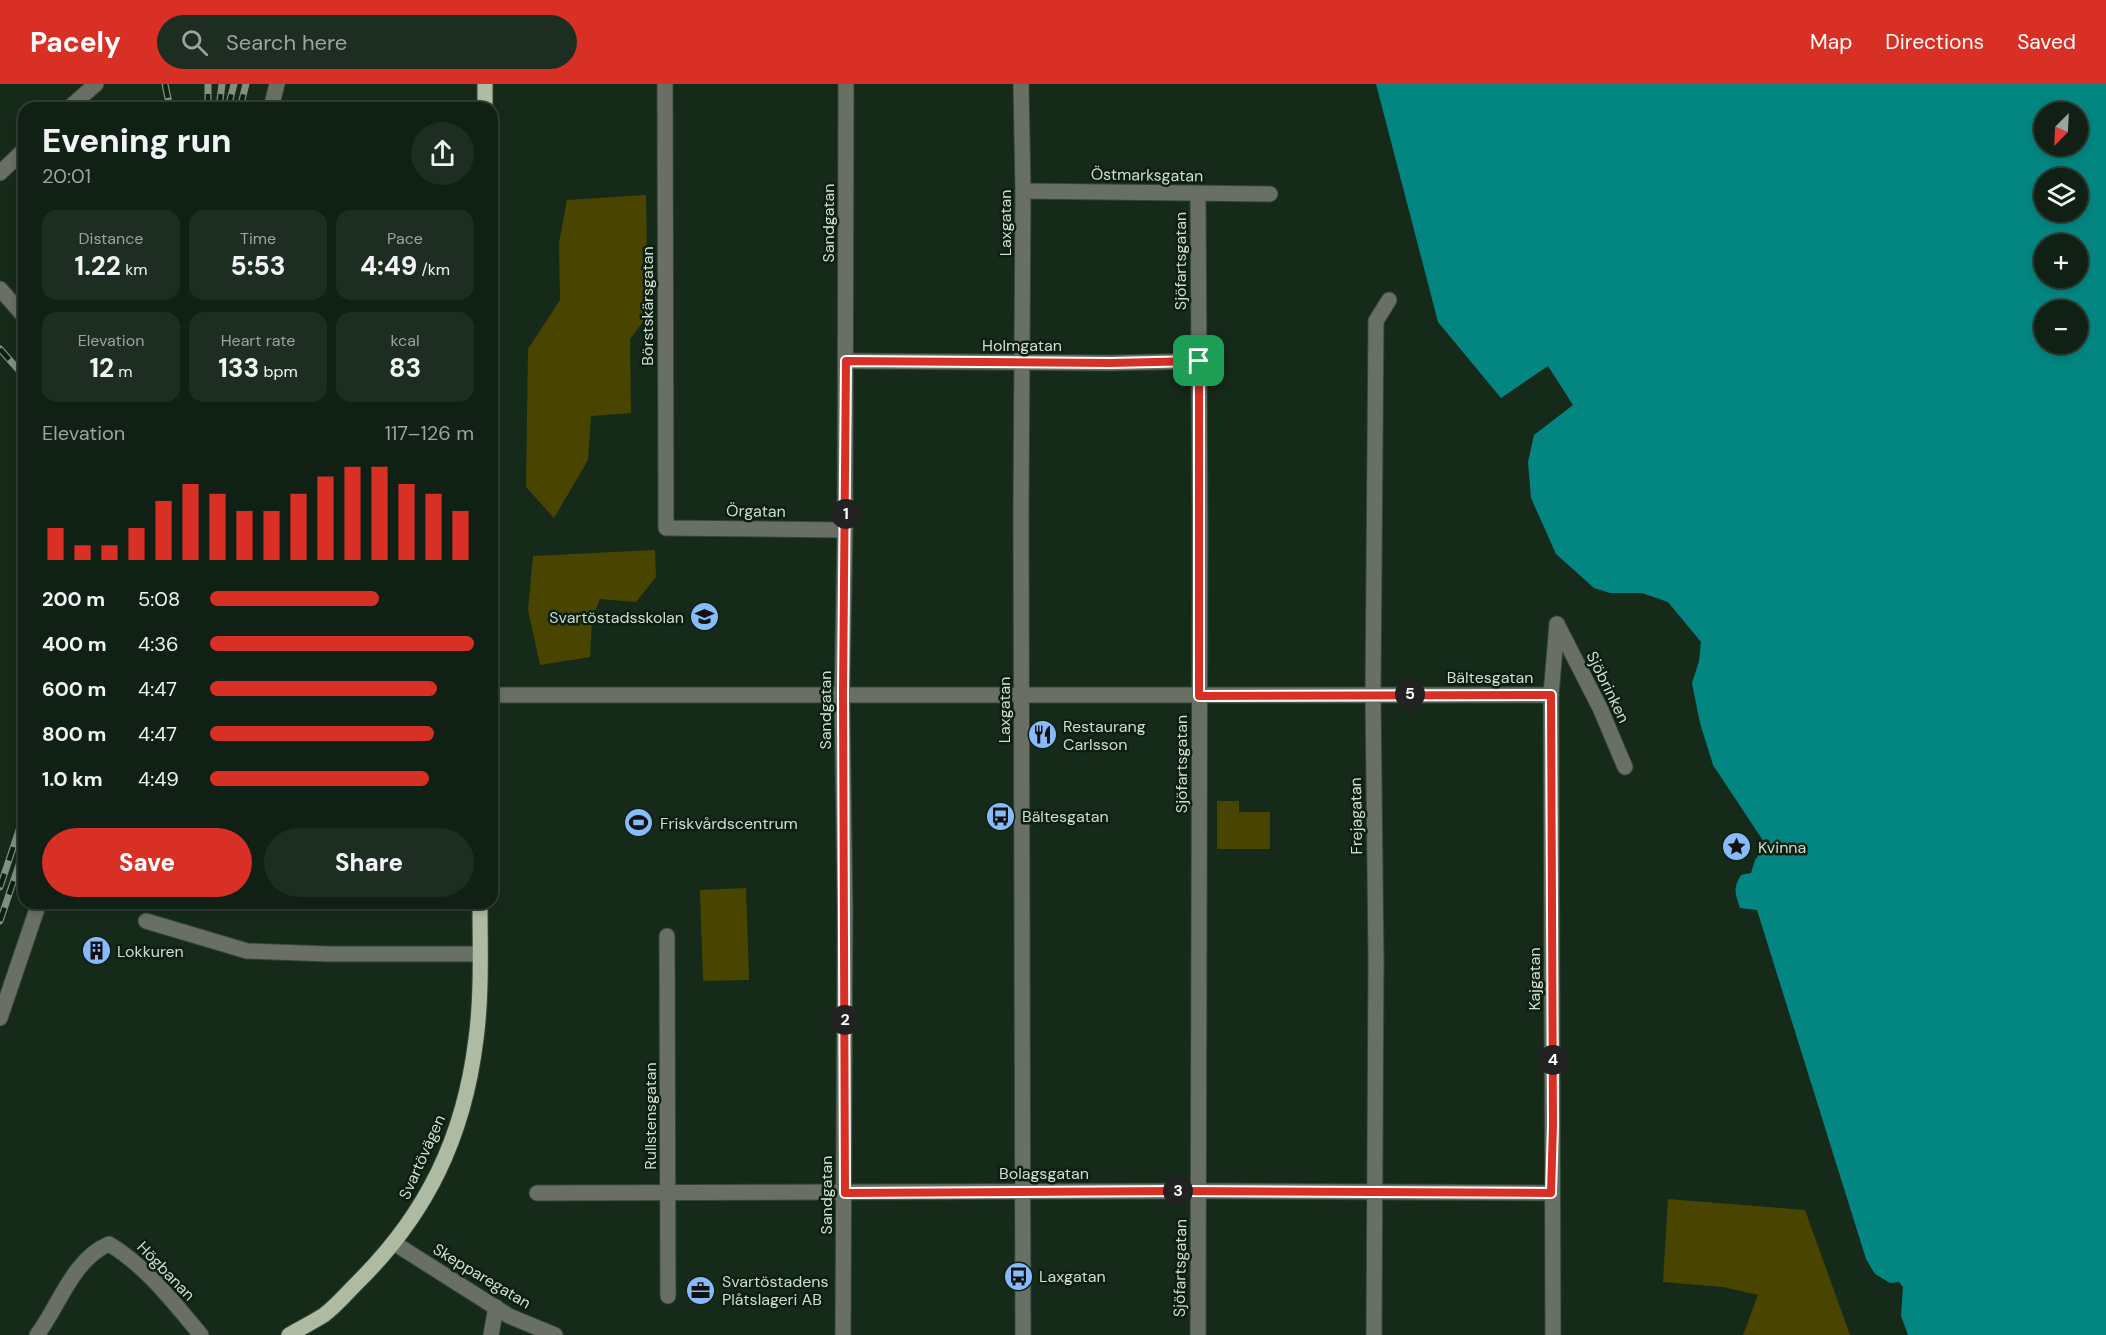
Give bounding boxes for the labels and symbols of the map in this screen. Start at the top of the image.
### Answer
north arrow [2034,102,2088,156]
street label: Östmarksgatan [1091,164,1203,186]
street label: Sandgatan [818,184,839,262]
street label: Laxgatan [995,190,1016,256]
street label: Sjöfartsgatan [1170,212,1191,310]
street label: Börstskärsgatan [637,246,658,366]
street label: Holmgatan [982,335,1062,356]
pin [1173,335,1224,386]
pin: 1 [831,499,861,529]
street label: Örgatan [726,500,786,522]
school or university icon: Svartöstadsskolan [689,601,721,633]
place label: Svartöstadsskolan [549,607,684,628]
street label: Sjöbrinken [1582,648,1634,726]
street label: Bältesgatan [1447,667,1533,688]
street label: Sandgatan [815,671,836,749]
street label: Laxgatan [994,677,1015,743]
pin: 5 [1395,679,1425,709]
street label: Sjöfartsgatan [1171,715,1192,813]
place label: Restaurang Carlsson [1063,716,1146,755]
restaurant icon: Restaurang Carlsson [1026,719,1058,751]
street label: Frejagatan [1345,777,1367,855]
bus stop icon: Bältesgatan [985,800,1017,832]
place label: Bältesgatan [1022,806,1109,827]
sports icon: Friskvårdscentrum [623,807,655,839]
place label: Friskvårdscentrum [660,813,798,834]
place icon: Kvinna [1721,831,1753,863]
place label: Kvinna [1758,837,1806,858]
building icon: Lokkuren [80,935,112,967]
place label: Lokkuren [117,941,184,962]
street label: Kajgatan [1524,947,1545,1011]
pin: 2 [830,1005,860,1035]
pin: 4 [1538,1045,1568,1075]
street label: Rullstensgatan [640,1062,661,1170]
street label: Svartövägen [394,1111,450,1203]
street label: Sandgatan [816,1156,837,1234]
street label: Bolagsgatan [999,1163,1089,1184]
pin: 3 [1163,1176,1193,1206]
street label: Sjöfartsgatan [1169,1219,1191,1317]
street label: Högbanan [132,1237,200,1305]
street label: Skepparegatan [429,1238,535,1314]
bus stop icon: Laxgatan [1002,1260,1034,1292]
place label: Laxgatan [1039,1266,1106,1287]
place label: Svartöstadens Plåtslageri AB [722,1271,828,1310]
office icon: Svartöstadens Plåtslageri AB [685,1274,717,1306]

